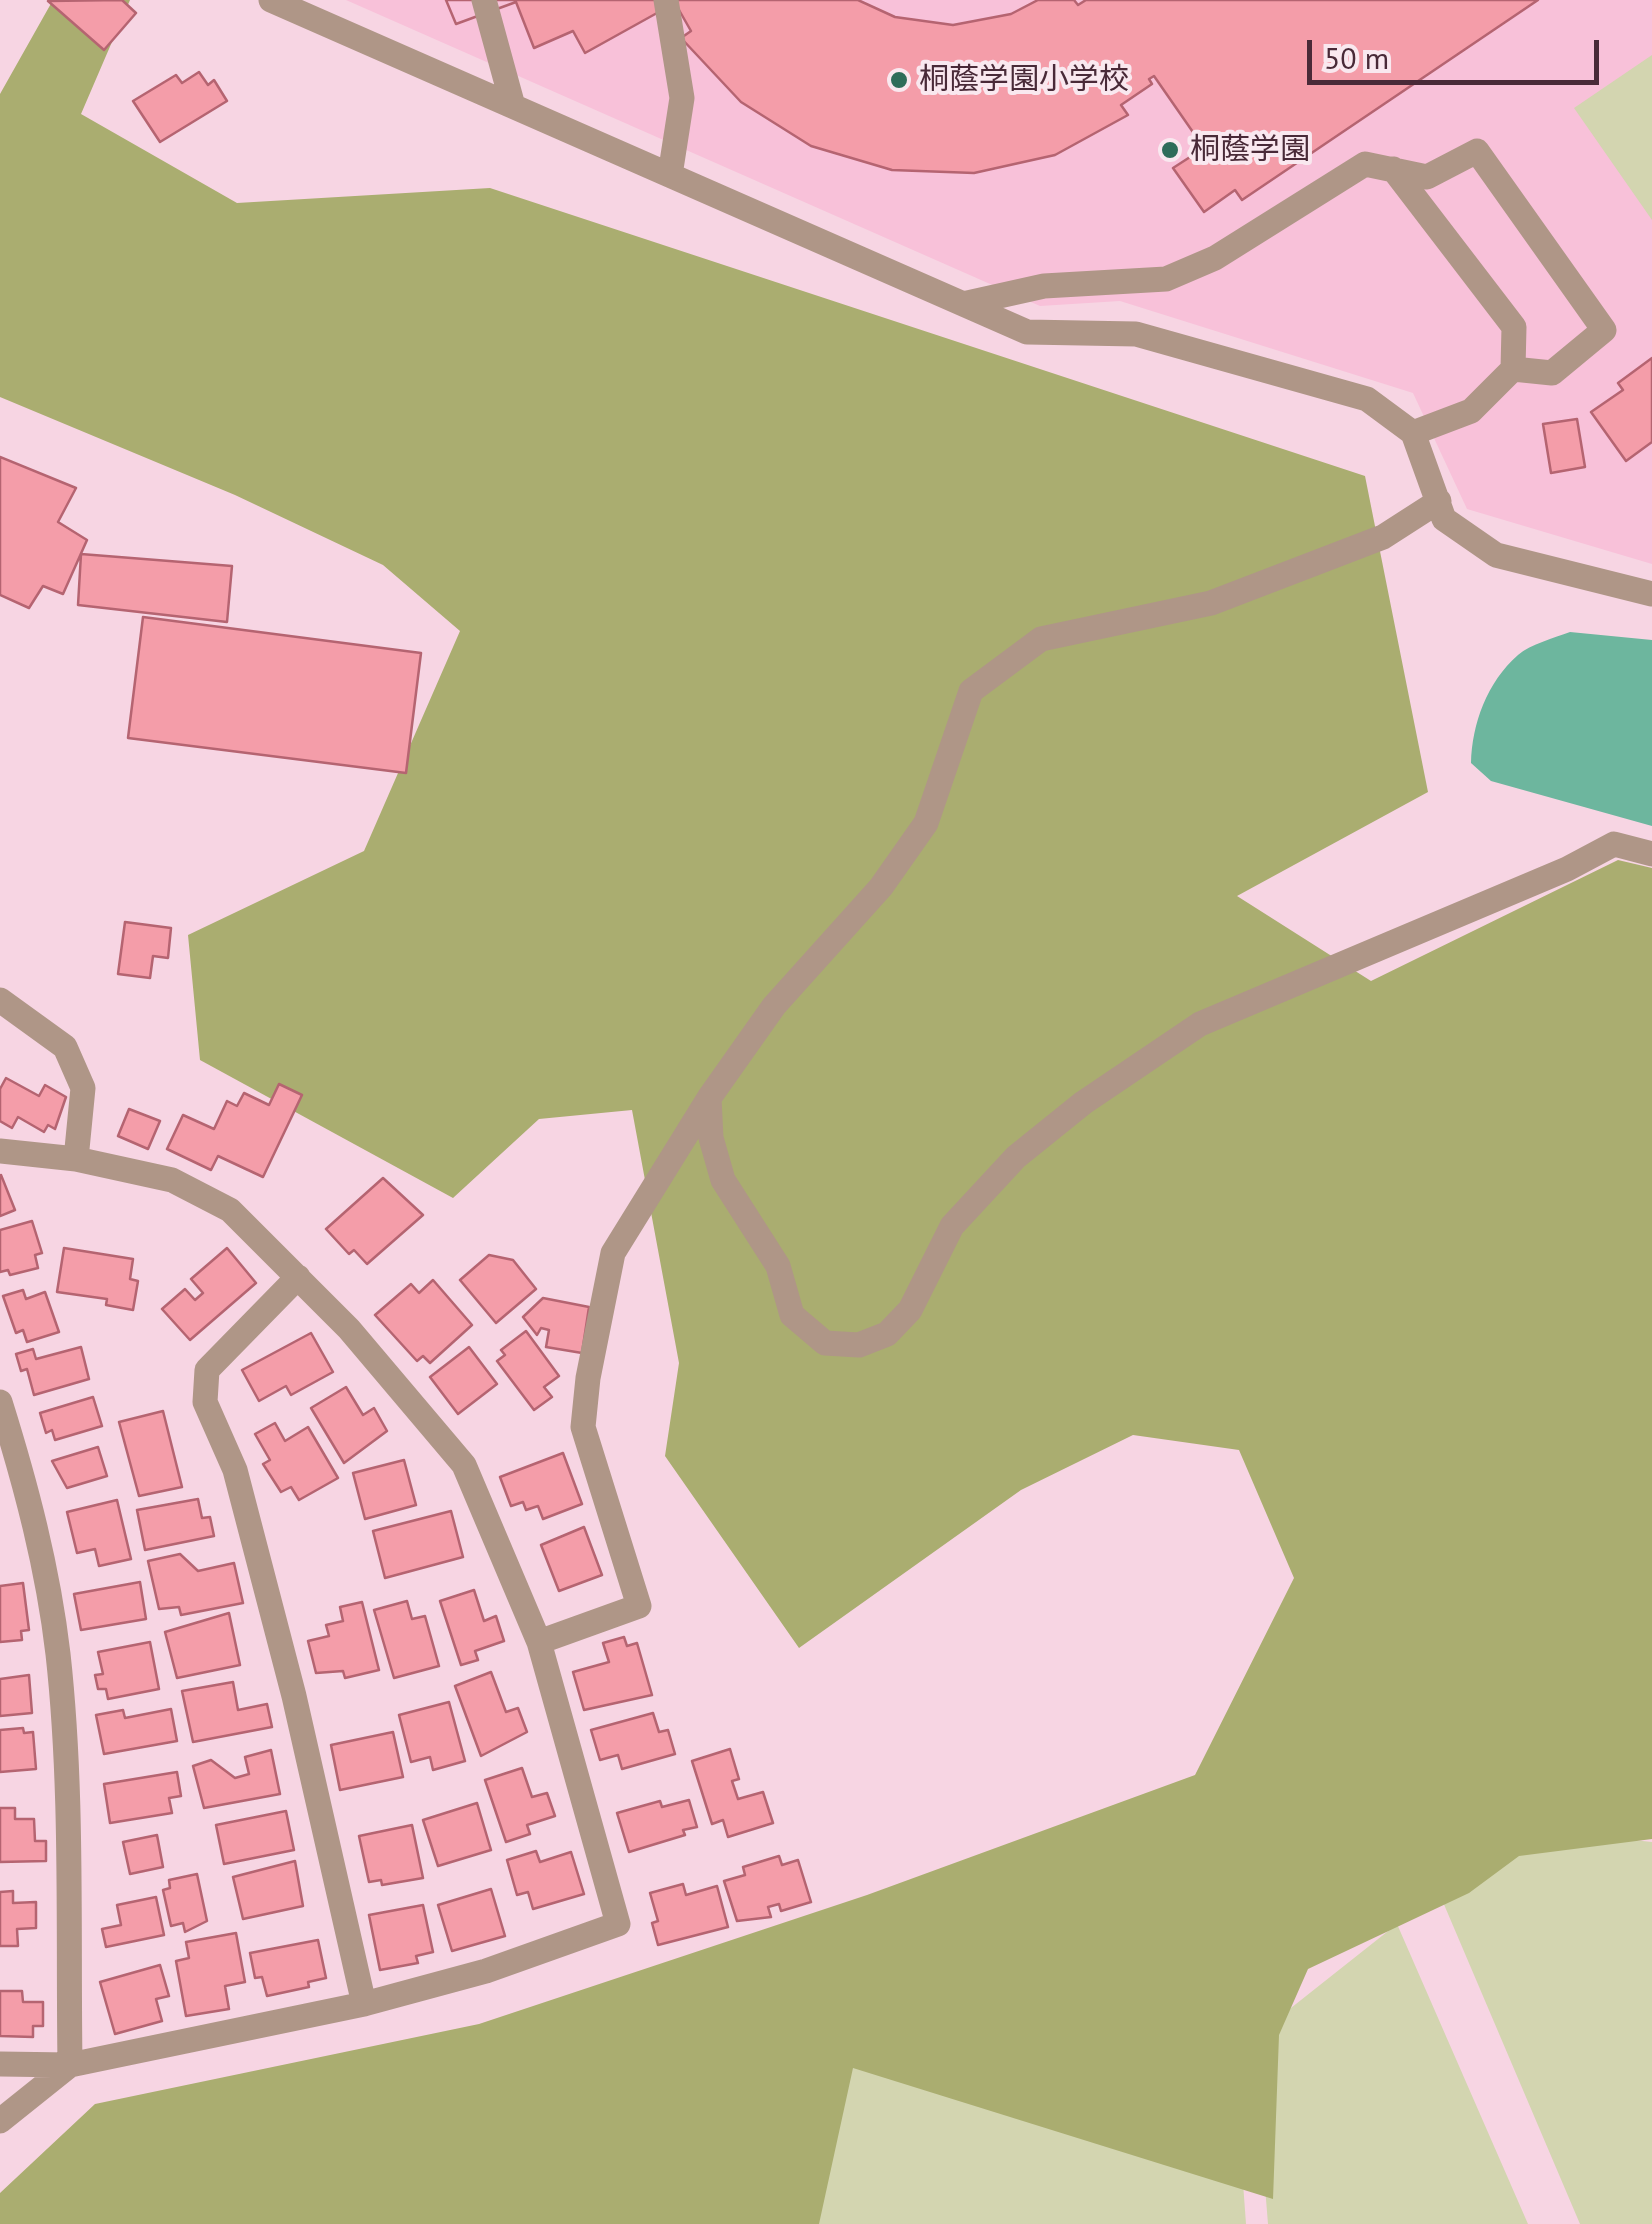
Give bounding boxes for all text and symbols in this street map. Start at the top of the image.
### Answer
scale bar [1312,20,1604,82]
text: 50 m [1324,38,1389,77]
place label: 桐蔭学園小学校 [919,62,1129,98]
marker: 桐蔭学園小学校 [888,69,910,91]
place label: 桐蔭学園 [1190,132,1310,168]
marker: 桐蔭学園 [1159,139,1181,161]

